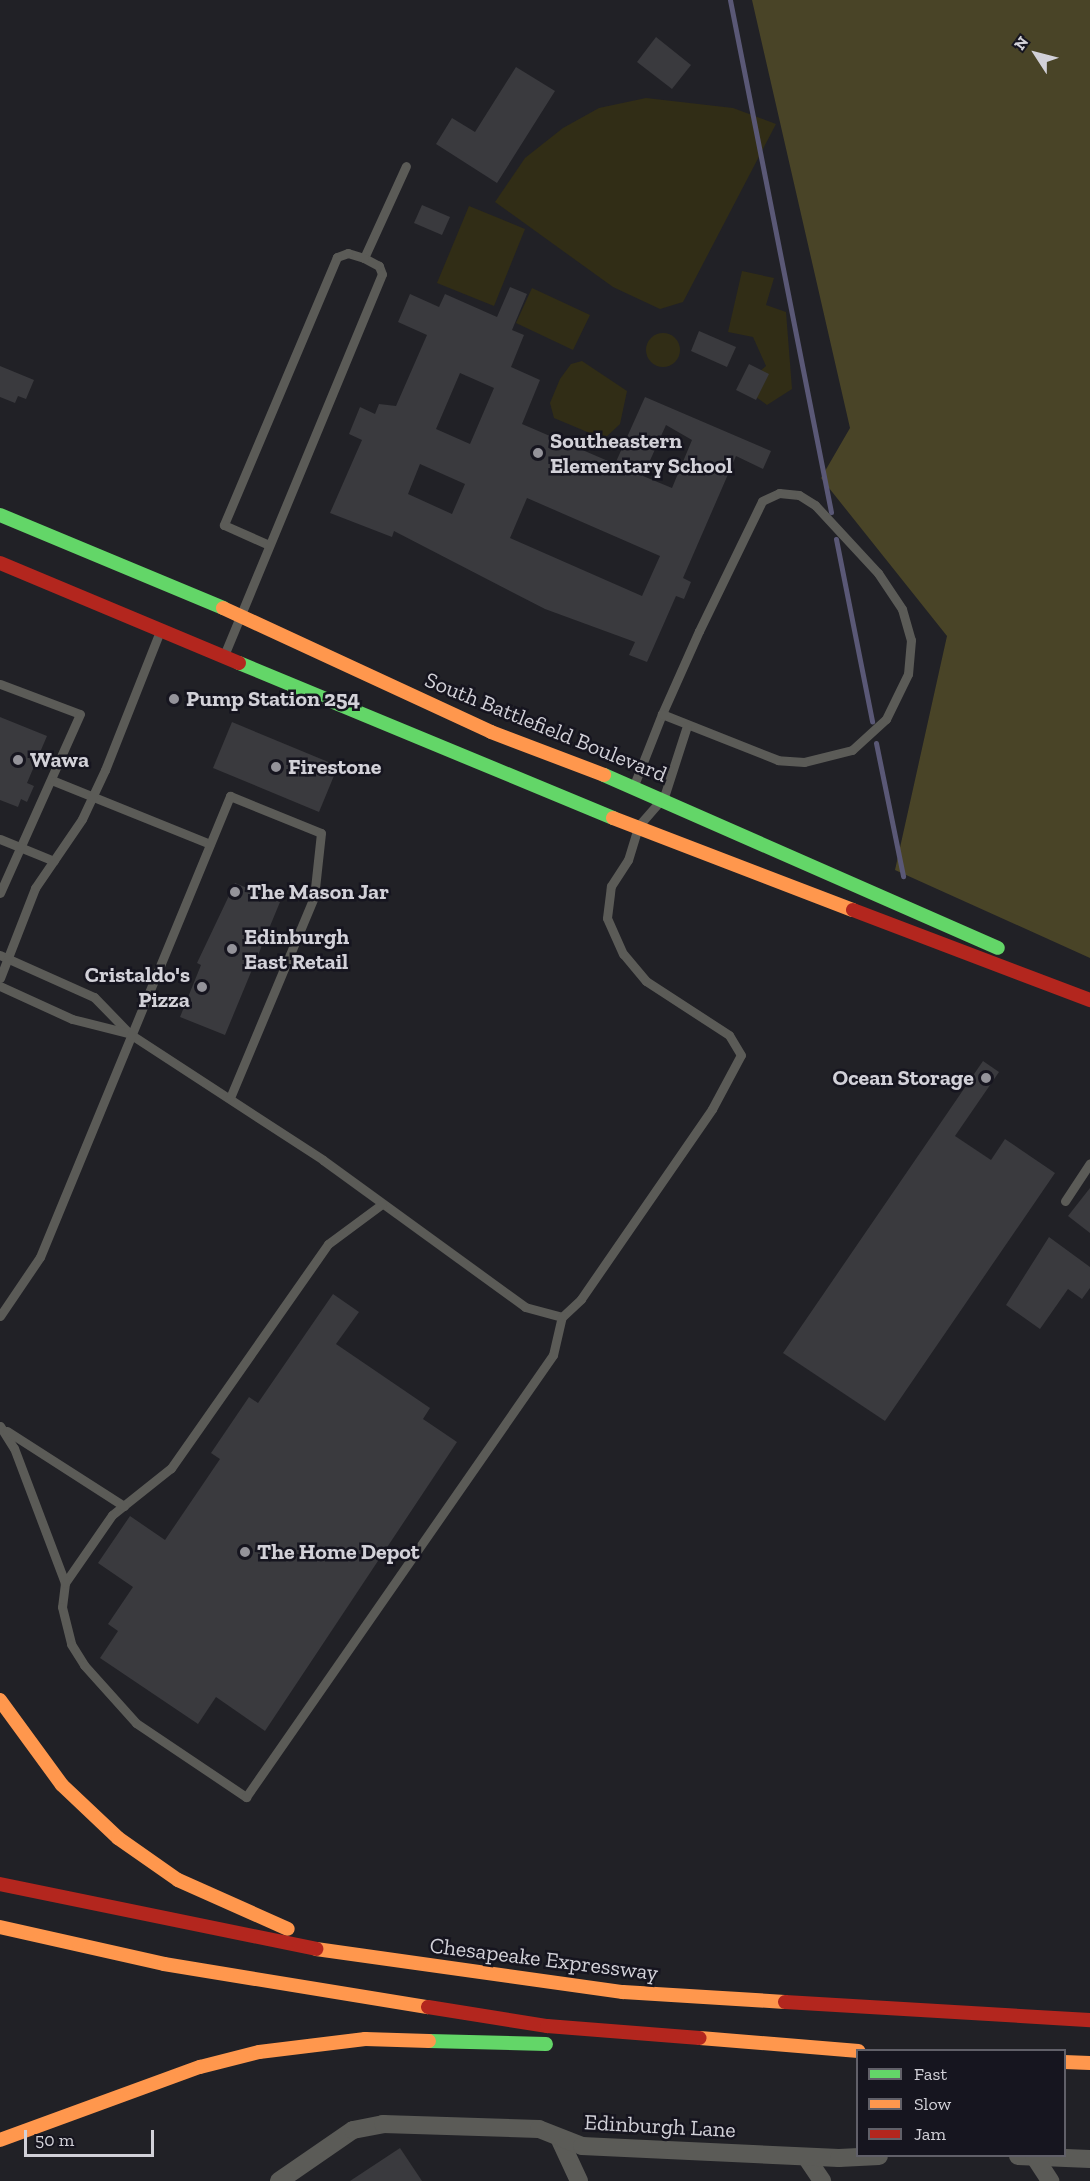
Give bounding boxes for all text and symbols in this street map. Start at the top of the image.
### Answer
north arrow [1006,24,1066,84]
text: N [1010,33,1032,54]
place label: Southeastern Elementary School [550,427,733,478]
marker: Southeastern Elementary School [531,446,545,460]
street label: South Battlefield Boulevard [421,666,671,788]
place label: Pump Station 254 [186,686,360,712]
marker: Pump Station 254 [167,692,181,706]
place label: Wawa [30,747,89,773]
marker: Wawa [11,753,25,767]
place label: Firestone [288,754,381,780]
marker: Firestone [269,760,283,774]
place label: The Mason Jar [247,879,389,905]
marker: The Mason Jar [228,885,242,899]
place label: Edinburgh East Retail [244,923,349,974]
marker: Edinburgh East Retail [225,942,239,956]
place label: Cristaldo's Pizza [85,961,190,1012]
marker: Cristaldo's Pizza [195,980,209,994]
place label: Ocean Storage [833,1065,974,1091]
marker: Ocean Storage [979,1071,993,1085]
place label: The Home Depot [257,1539,419,1565]
marker: The Home Depot [238,1545,252,1559]
street label: Chesapeake Expressway [428,1932,660,1986]
legend [856,2049,1066,2157]
text: Fast [914,2063,947,2085]
text: Slow [914,2093,951,2115]
street label: Edinburgh Lane [583,2109,737,2143]
scale bar [27,2118,158,2156]
text: Jam [914,2123,946,2145]
text: 50 m [35,2129,74,2151]

